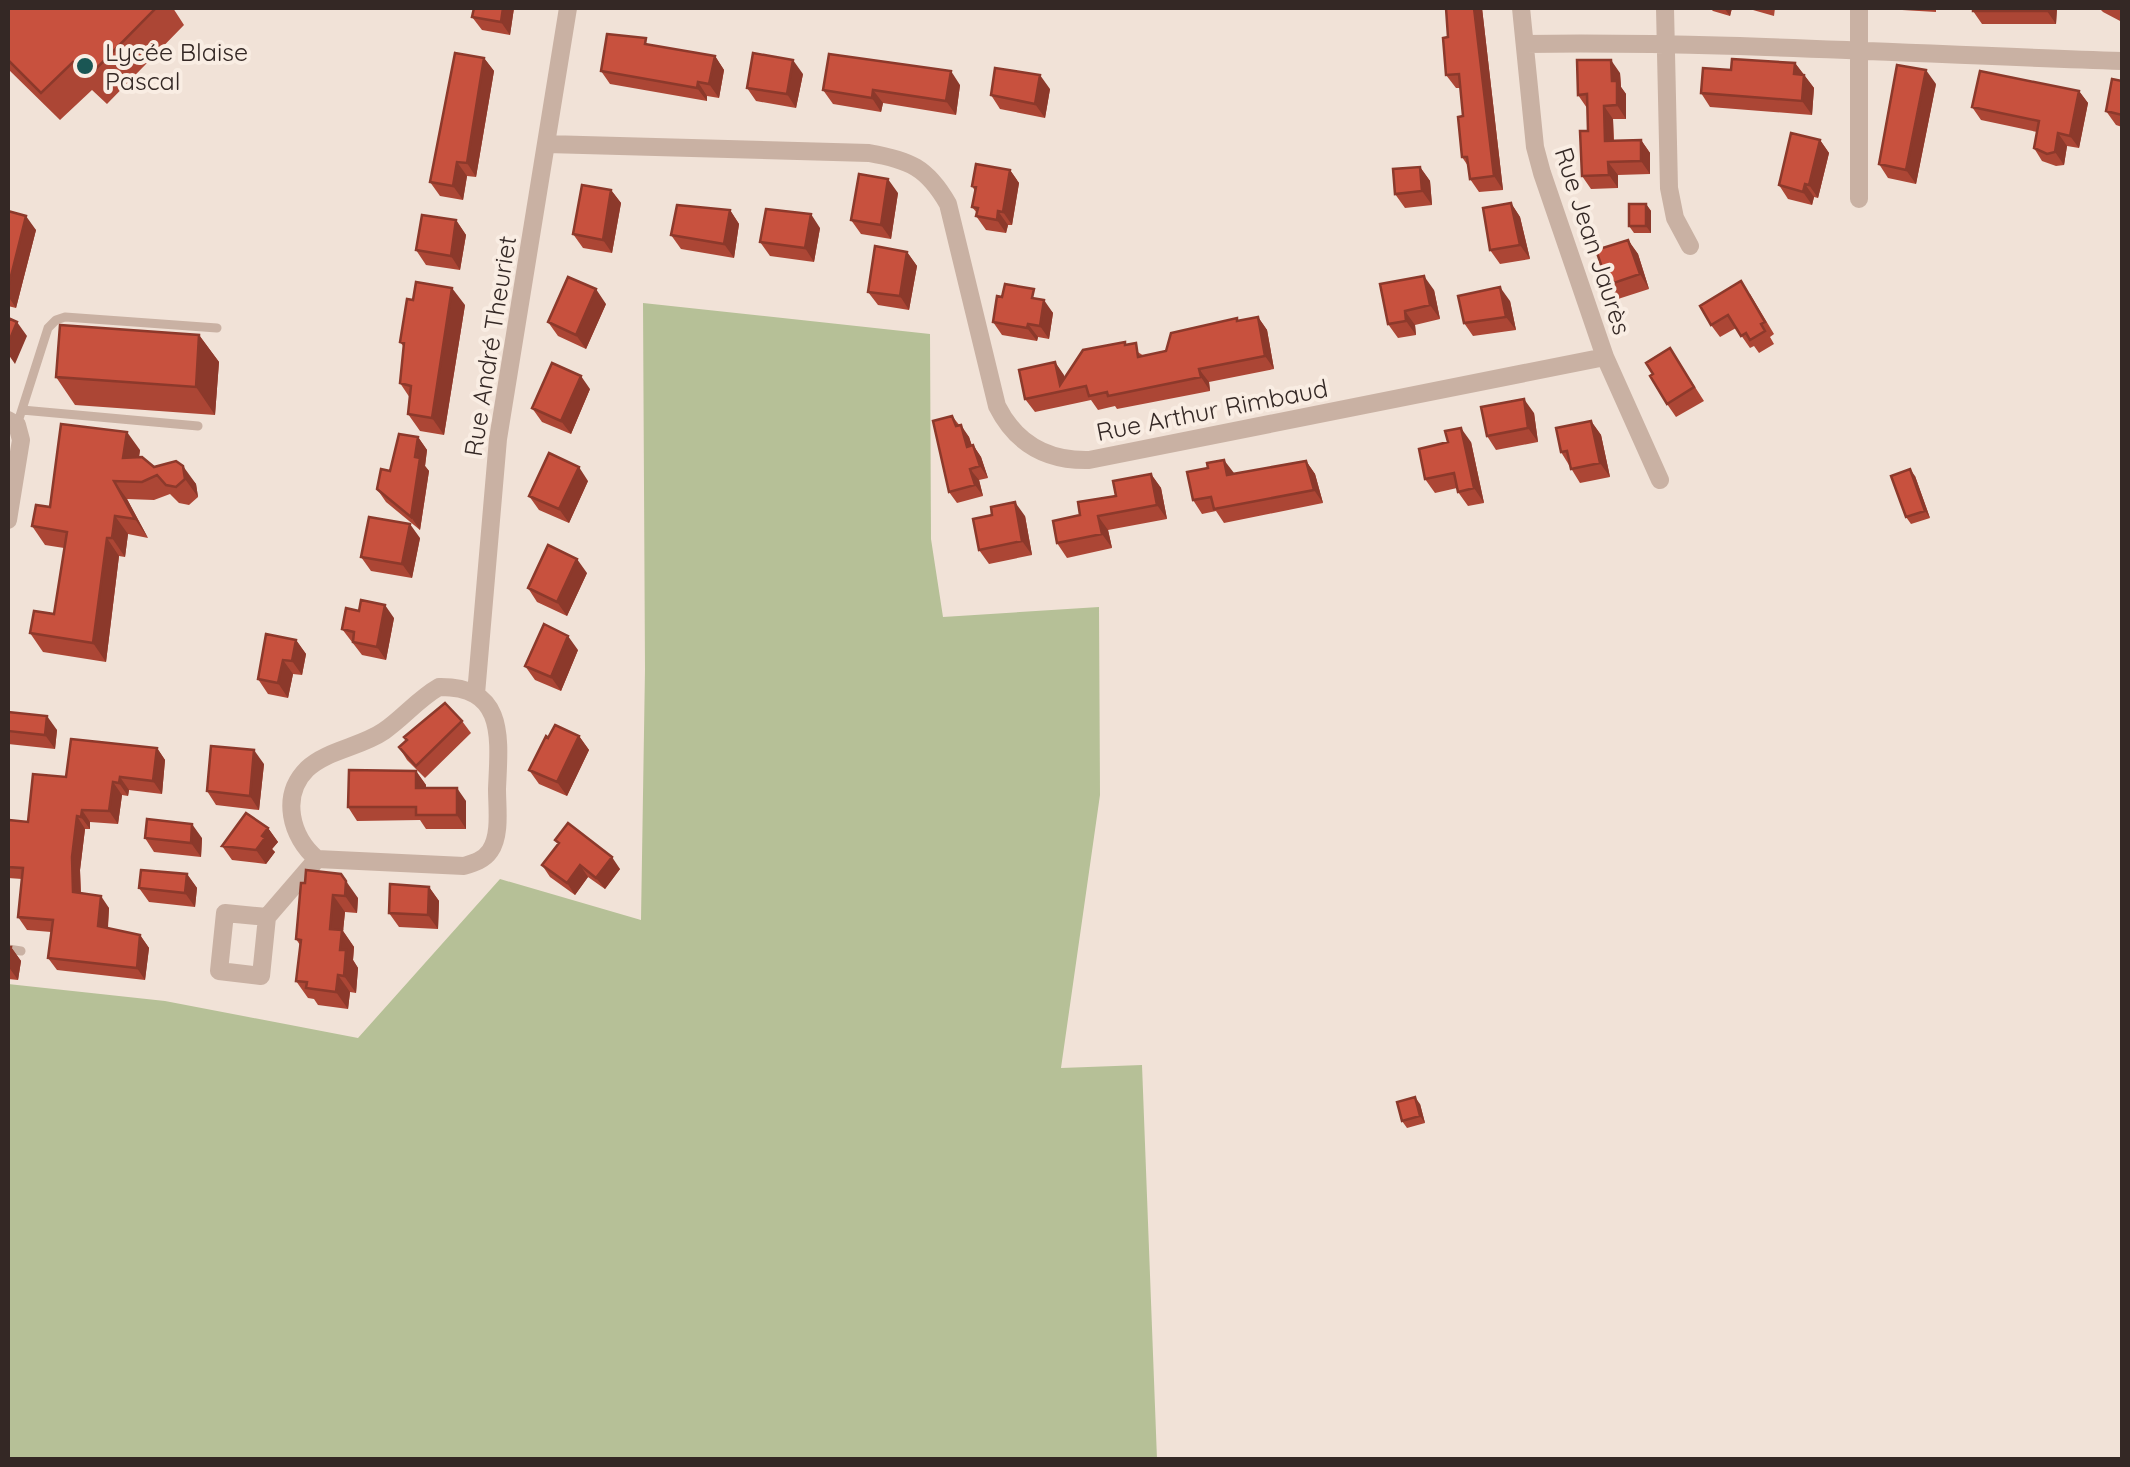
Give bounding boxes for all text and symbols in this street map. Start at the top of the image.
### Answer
place label: Lycée Blaise Pascal [105,36,248,96]
marker: Lycée Blaise Pascal [74,55,96,77]
street label: Rue Jean Jaurès [1549,143,1638,338]
street label: Rue André Theuriet [457,234,522,458]
street label: Rue Arthur Rimbaud [1094,372,1330,447]

